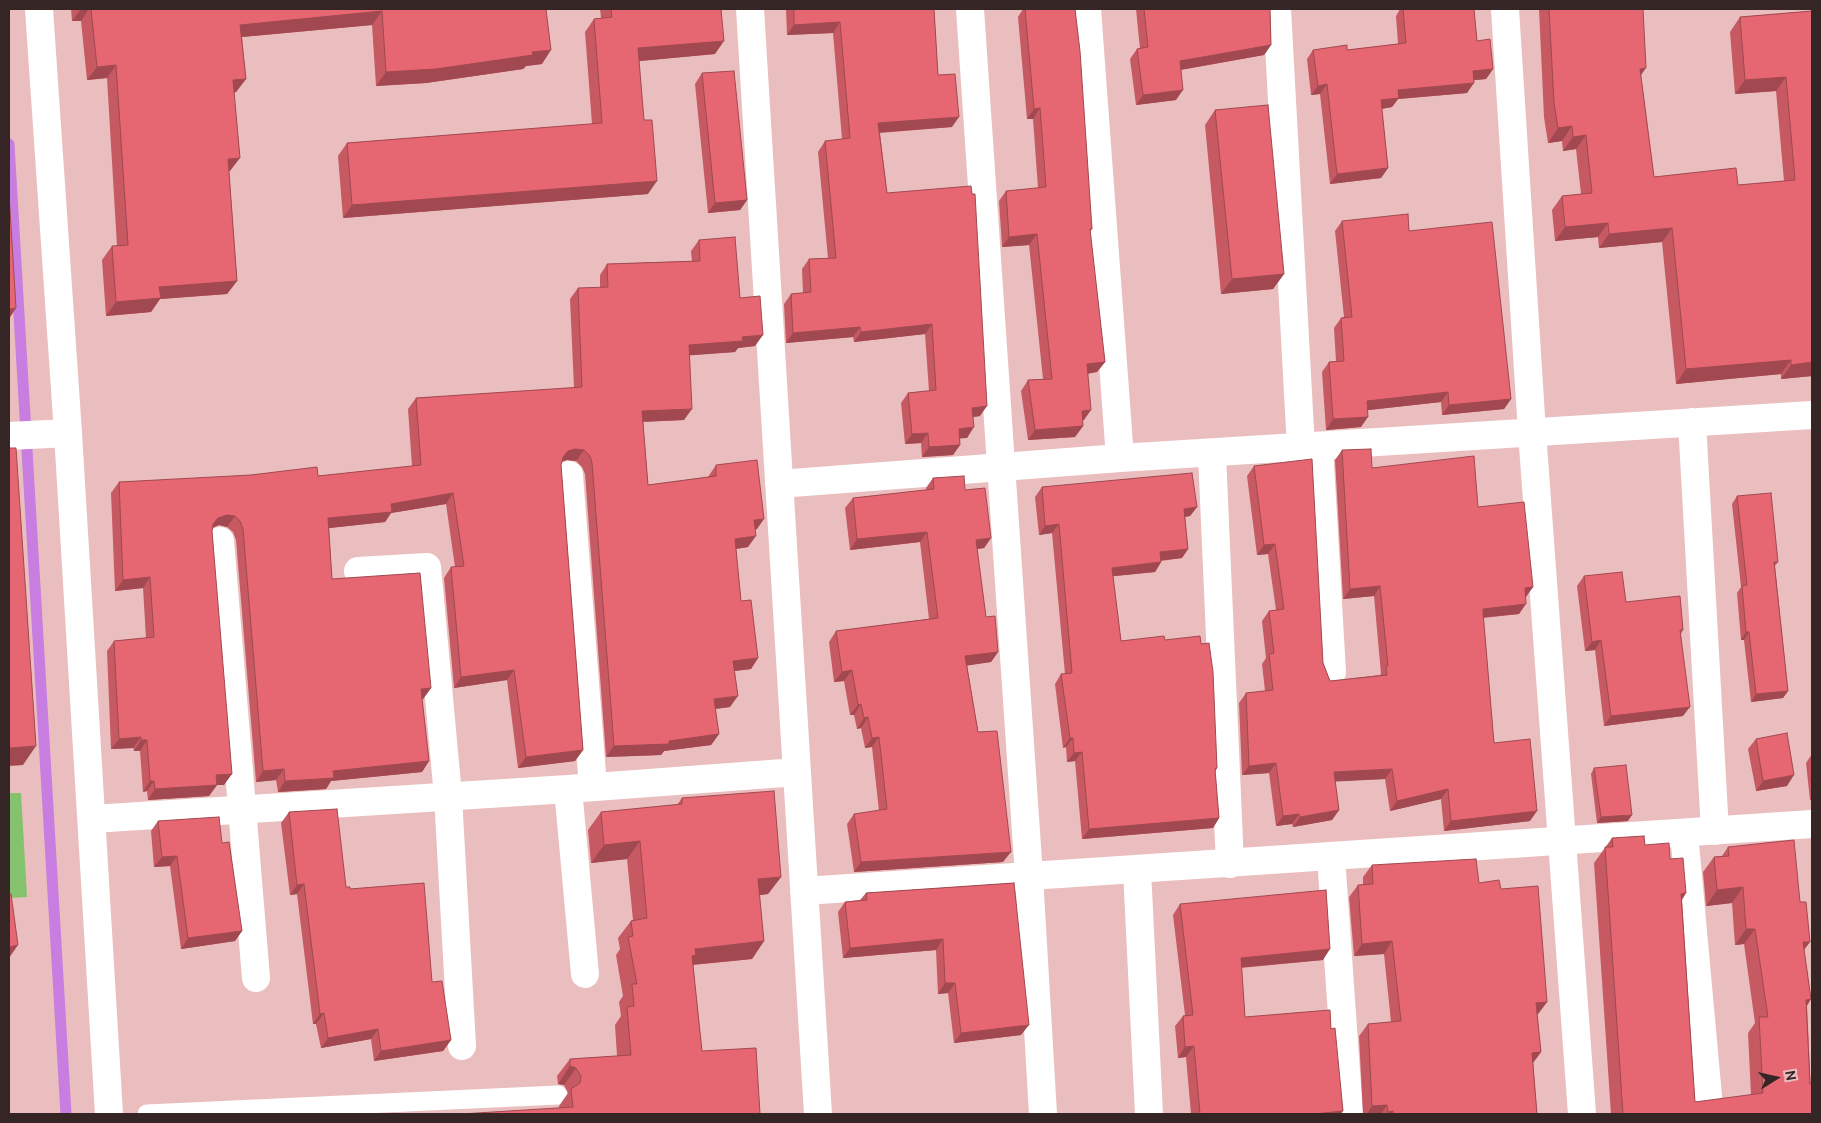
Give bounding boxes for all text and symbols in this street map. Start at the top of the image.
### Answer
north arrow [1751,1053,1801,1103]
text: N [1781,1069,1800,1082]

